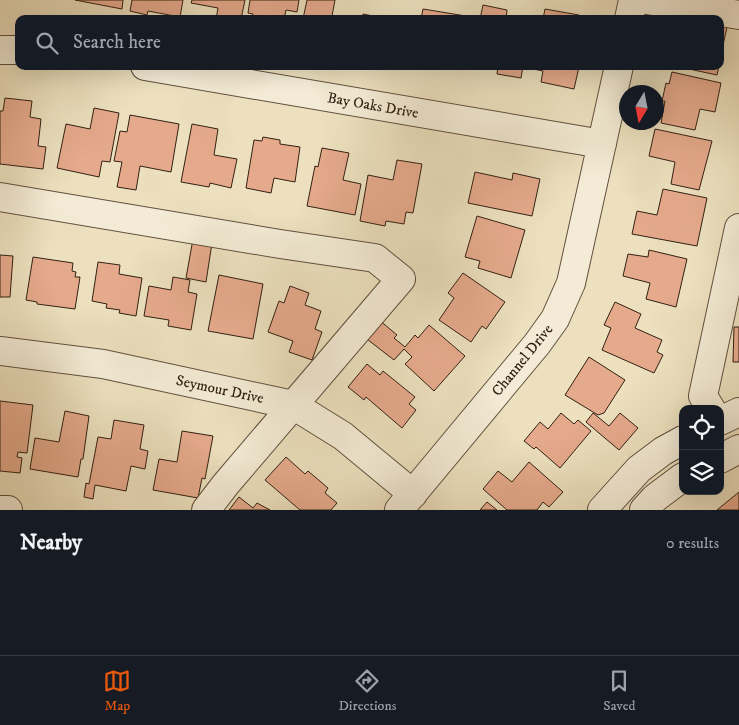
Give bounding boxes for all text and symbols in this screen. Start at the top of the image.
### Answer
search box [15,15,724,70]
icon: search [33,29,61,57]
text: Search here [73,31,161,54]
north arrow [619,85,664,130]
street label: Bay Oaks Drive [326,88,420,123]
street label: Channel Drive [488,320,557,400]
street label: Seymour Drive [174,371,265,408]
map controls [679,405,724,495]
button: locate [679,405,724,450]
button: layers [679,450,724,495]
text: Nearby [20,530,82,556]
text: 0 results [666,533,719,553]
tab: Map [103,667,131,715]
tab: Directions [338,667,396,715]
tab: Saved [603,667,636,715]

